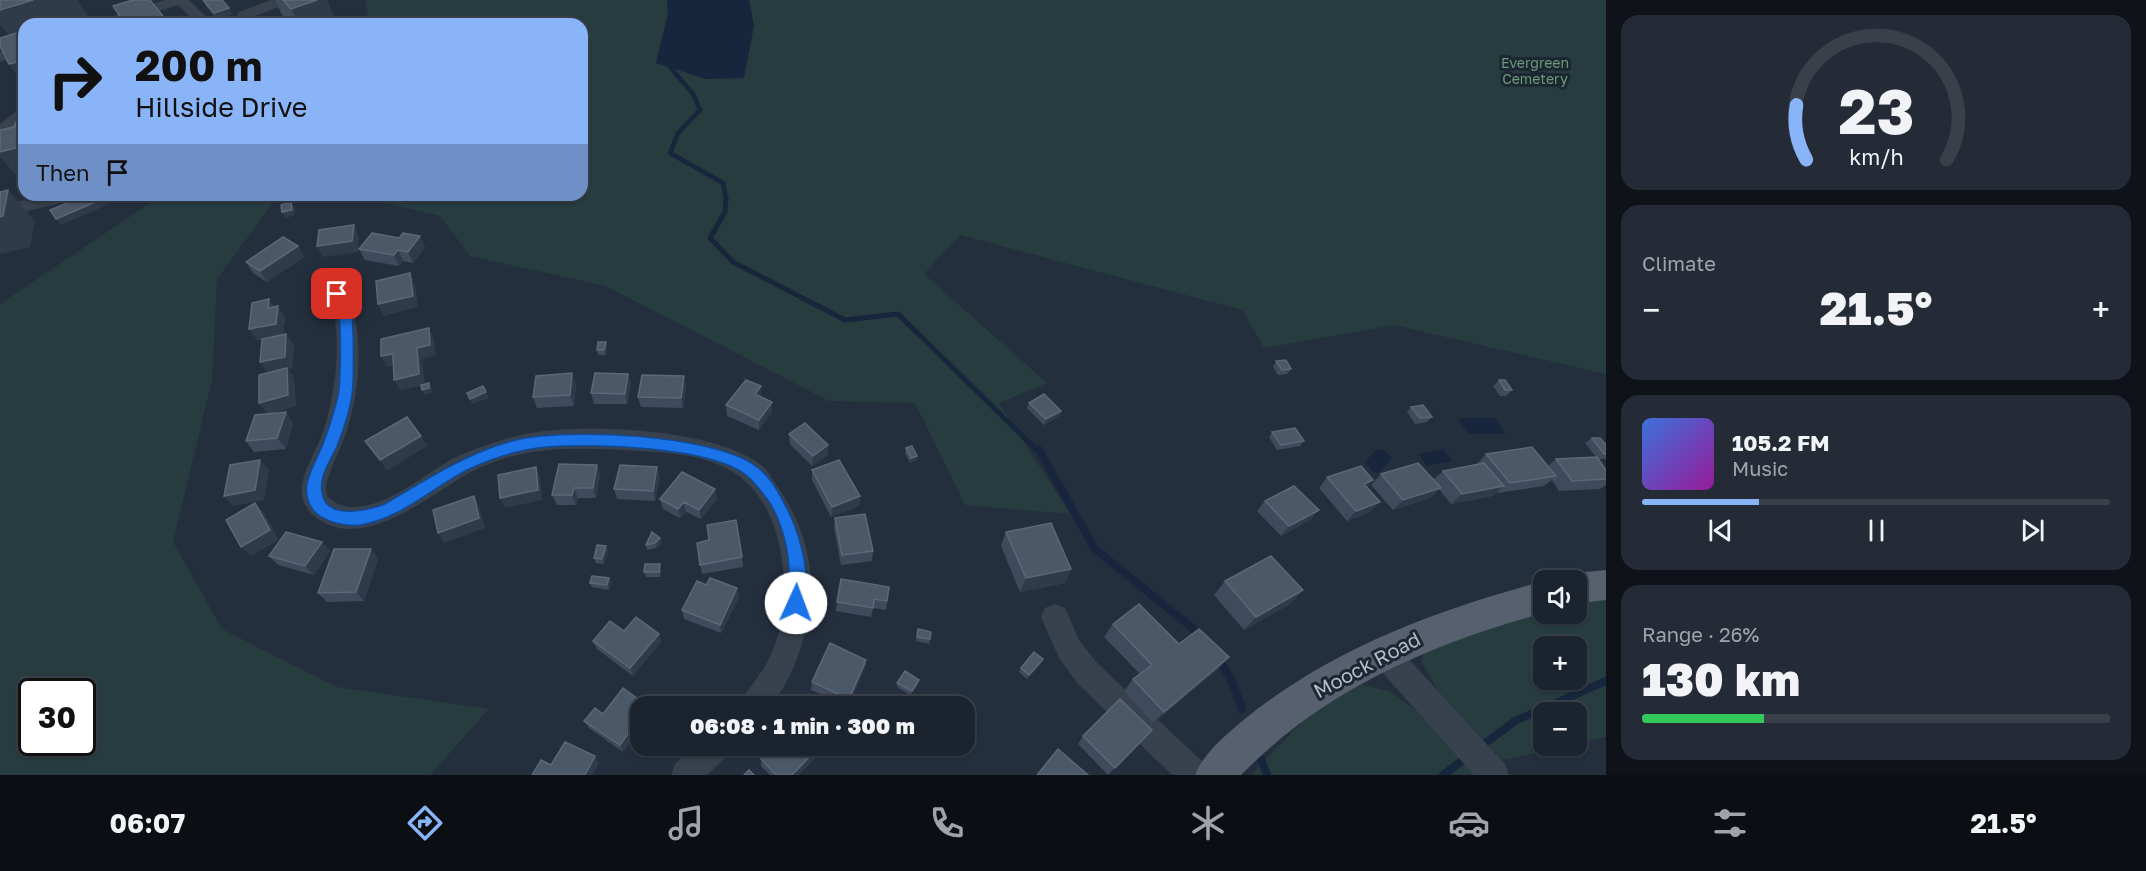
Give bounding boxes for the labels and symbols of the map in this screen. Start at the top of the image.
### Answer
park label: Evergreen Cemetery [1501,54,1569,87]
pin [311,268,362,319]
position arrow [764,571,828,635]
street label: Moock Road [1309,626,1424,702]
speed limit sign: 30 [18,678,96,756]

